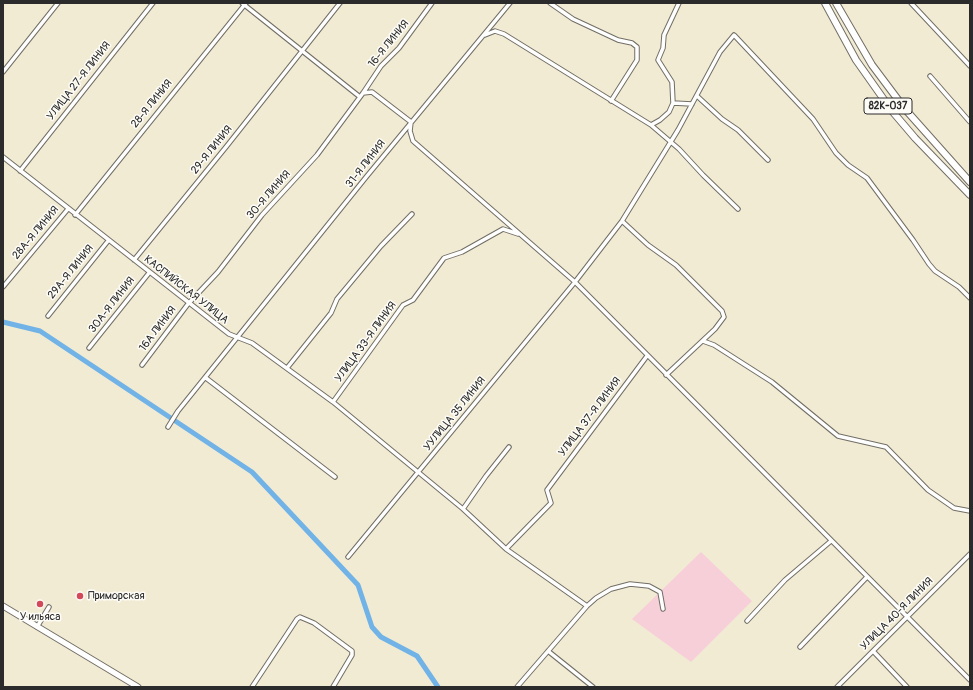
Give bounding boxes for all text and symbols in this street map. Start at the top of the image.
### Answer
street label: 16-Я ЛИНИЯ [366,18,412,70]
street label: УЛИЦА 27-Я ЛИНИЯ [44,39,114,123]
street label: 28-Я ЛИНИЯ [129,77,175,131]
road number: 82К-037 [864,98,912,114]
street label: 29-Я ЛИНИЯ [188,123,236,177]
street label: 31-Я ЛИНИЯ [343,137,389,191]
street label: 30-Я ЛИНИЯ [244,168,294,222]
street label: 28А-Я ЛИНИЯ [10,204,62,262]
street label: 29А-Я ЛИНИЯ [45,242,97,302]
street label: КАСПИЙСКАЯ УЛИЦА [141,253,231,327]
street label: 30А-Я ЛИНИЯ [86,274,138,336]
street label: УЛИЦА 33-Я ЛИНИЯ [332,299,400,385]
street label: 16А ЛИНИЯ [137,304,179,354]
street label: УУЛИЦА 35 ЛИНИЯ [421,374,489,454]
street label: УЛИЦА 37-Я ЛИНИЯ [556,375,624,459]
street label: УЛИЦА 40-Я ЛИНИЯ [858,575,936,653]
place label: Приморская [88,589,145,603]
marker: Приморская [75,591,85,601]
marker: У ильяса [35,599,45,609]
place label: У ильяса [20,610,60,624]

